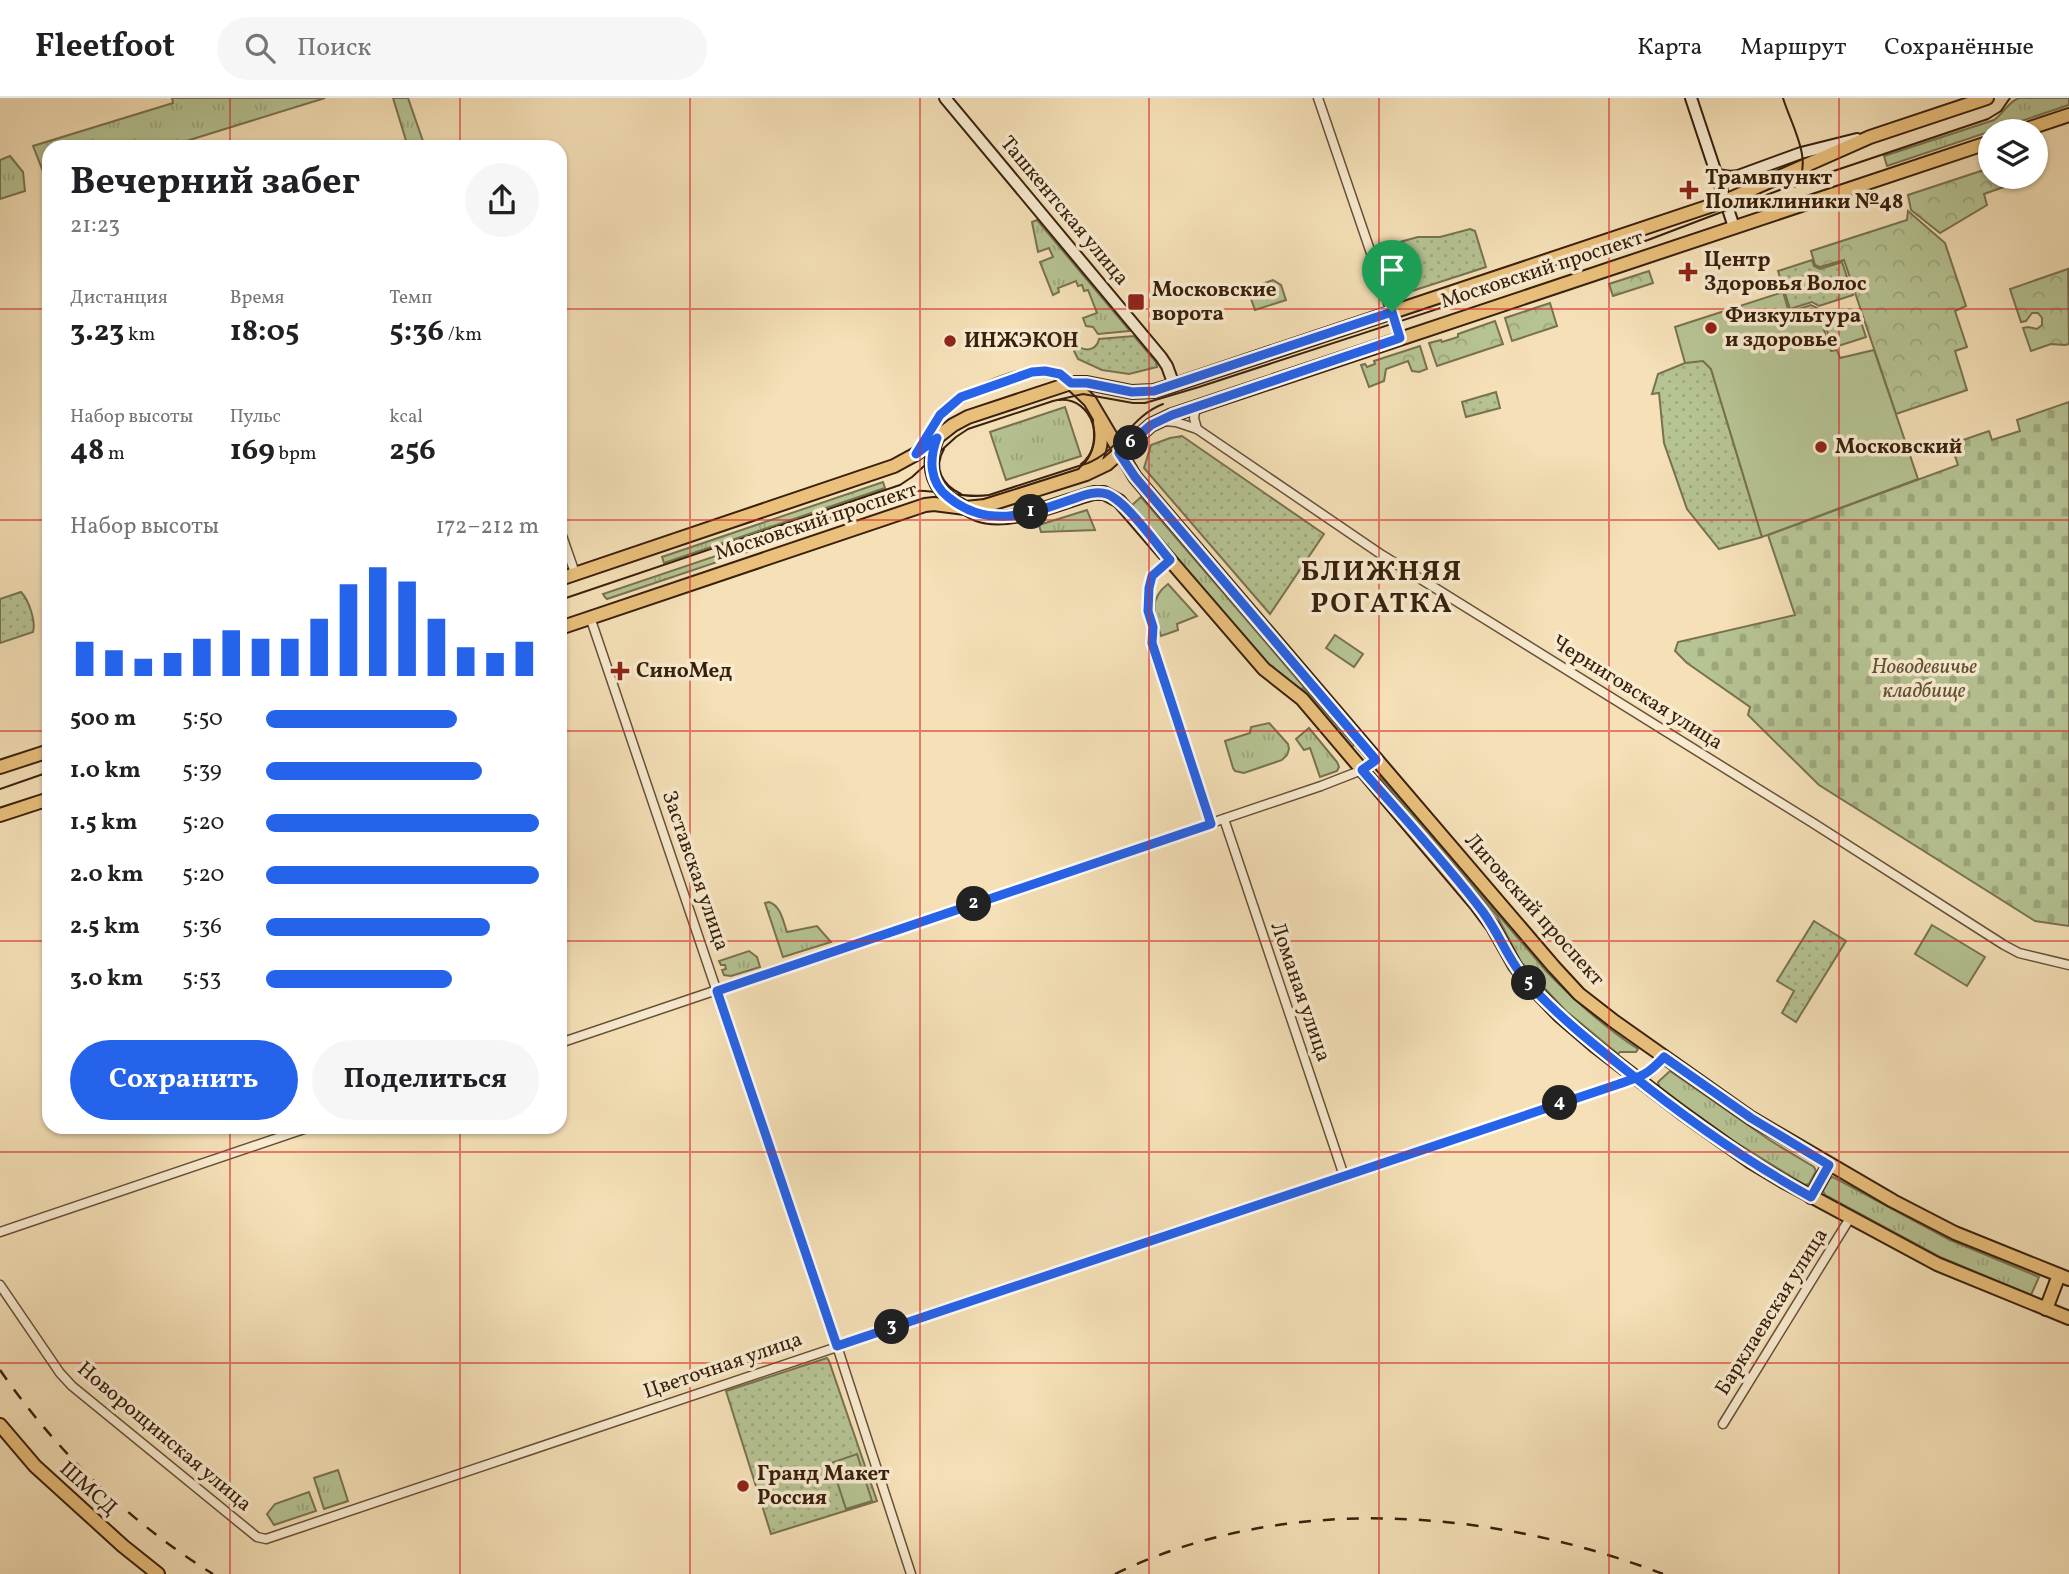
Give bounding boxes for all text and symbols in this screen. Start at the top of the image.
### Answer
search box [217,17,707,80]
text: Fleetfoot [35,25,175,71]
icon: search [241,29,279,67]
text: Поиск [297,30,371,66]
text: Карта [1637,31,1702,65]
text: Маршрут [1740,31,1846,65]
text: Сохранённые [1884,31,2034,65]
map controls [1978,119,2048,189]
button: layers [1978,119,2048,189]
street label: Ташкентская улица [993,130,1135,292]
text: Вечерний забег [70,157,360,210]
button: share [465,163,539,237]
place label: Трамвпункт Поликлиники №48 [1705,164,1903,217]
marker: Трамвпункт Поликлиники №48 [1679,180,1699,200]
text: 21:23 [70,210,120,242]
street label: Московский проспект [1437,223,1647,316]
pin [1362,240,1422,312]
place label: Центр Здоровья Волос [1704,246,1867,299]
icon: arrive [1373,251,1411,289]
marker: Центр Здоровья Волос [1678,262,1698,282]
place label: Московские ворота [1152,276,1277,329]
text: Дистанция [70,285,168,311]
text: Время [230,285,284,311]
text: Темп [389,285,432,311]
marker: Московские ворота [1126,292,1146,312]
place label: Физкультура и здоровье [1725,302,1861,355]
text: 3.23 [70,311,124,353]
text: 18:05 [230,311,299,353]
text: 5:36 [389,311,444,353]
marker: Физкультура и здоровье [1703,320,1719,336]
text: km [124,322,155,348]
text: /km [444,322,482,348]
place label: ИНЖЭКОН [964,327,1079,356]
marker: ИНЖЭКОН [942,333,958,349]
text: Набор высоты [70,404,193,430]
text: Пульс [230,404,281,430]
text: kcal [389,404,423,430]
pin: 6 [1114,426,1148,460]
text: 6 [1125,429,1136,455]
text: 48 [70,430,104,472]
text: 169 [230,430,275,472]
text: 256 [389,430,436,472]
place label: Московский [1835,433,1962,462]
marker: Московский [1813,439,1829,455]
text: m [104,441,125,467]
text: bpm [275,441,317,467]
street label: Московский проспект [711,475,921,568]
pin: 1 [1014,494,1048,530]
text: 1 [1027,498,1034,524]
text: Набор высоты [70,511,219,543]
text: 172–212 m [435,511,539,543]
district label: БЛИЖНЯЯ РОГАТКА [1301,553,1463,624]
street label: Черниговская улица [1546,628,1728,758]
park label: Новодевичье кладбище [1871,653,1977,706]
place label: СиноМед [636,657,732,686]
marker: СиноМед [610,661,630,681]
text: 500 m [70,703,136,735]
text: 5:50 [182,703,223,735]
text: 1.0 km [70,755,141,787]
text: 5:39 [182,755,222,787]
street label: Заставская улица [654,787,736,955]
text: 1.5 km [70,807,137,839]
text: 5:20 [182,807,224,839]
street label: Лиговский проспект [1457,827,1611,993]
text: 2.0 km [70,859,143,891]
text: 5:20 [182,859,224,891]
pin: 2 [956,886,992,922]
text: 2 [969,890,978,916]
text: 2.5 km [70,911,140,943]
text: 5:36 [182,911,222,943]
street label: Ломаная улица [1263,918,1337,1066]
text: 3.0 km [70,963,143,995]
text: 5:53 [182,963,221,995]
pin: 5 [1512,966,1546,1001]
text: 5 [1524,969,1533,995]
button: Сохранить [70,1040,298,1120]
button: Поделиться [312,1040,539,1120]
pin: 4 [1542,1086,1578,1121]
text: 4 [1554,1089,1565,1115]
street label: Барклаевская улица [1709,1223,1835,1401]
pin: 3 [874,1310,910,1344]
text: 3 [887,1313,896,1339]
street label: Цветочная улица [640,1325,806,1407]
street label: Новорощинская улица [70,1355,258,1519]
street label: ШМСД [53,1455,123,1523]
place label: Гранд Макет Россия [757,1460,890,1513]
marker: Гранд Макет Россия [735,1478,751,1494]

